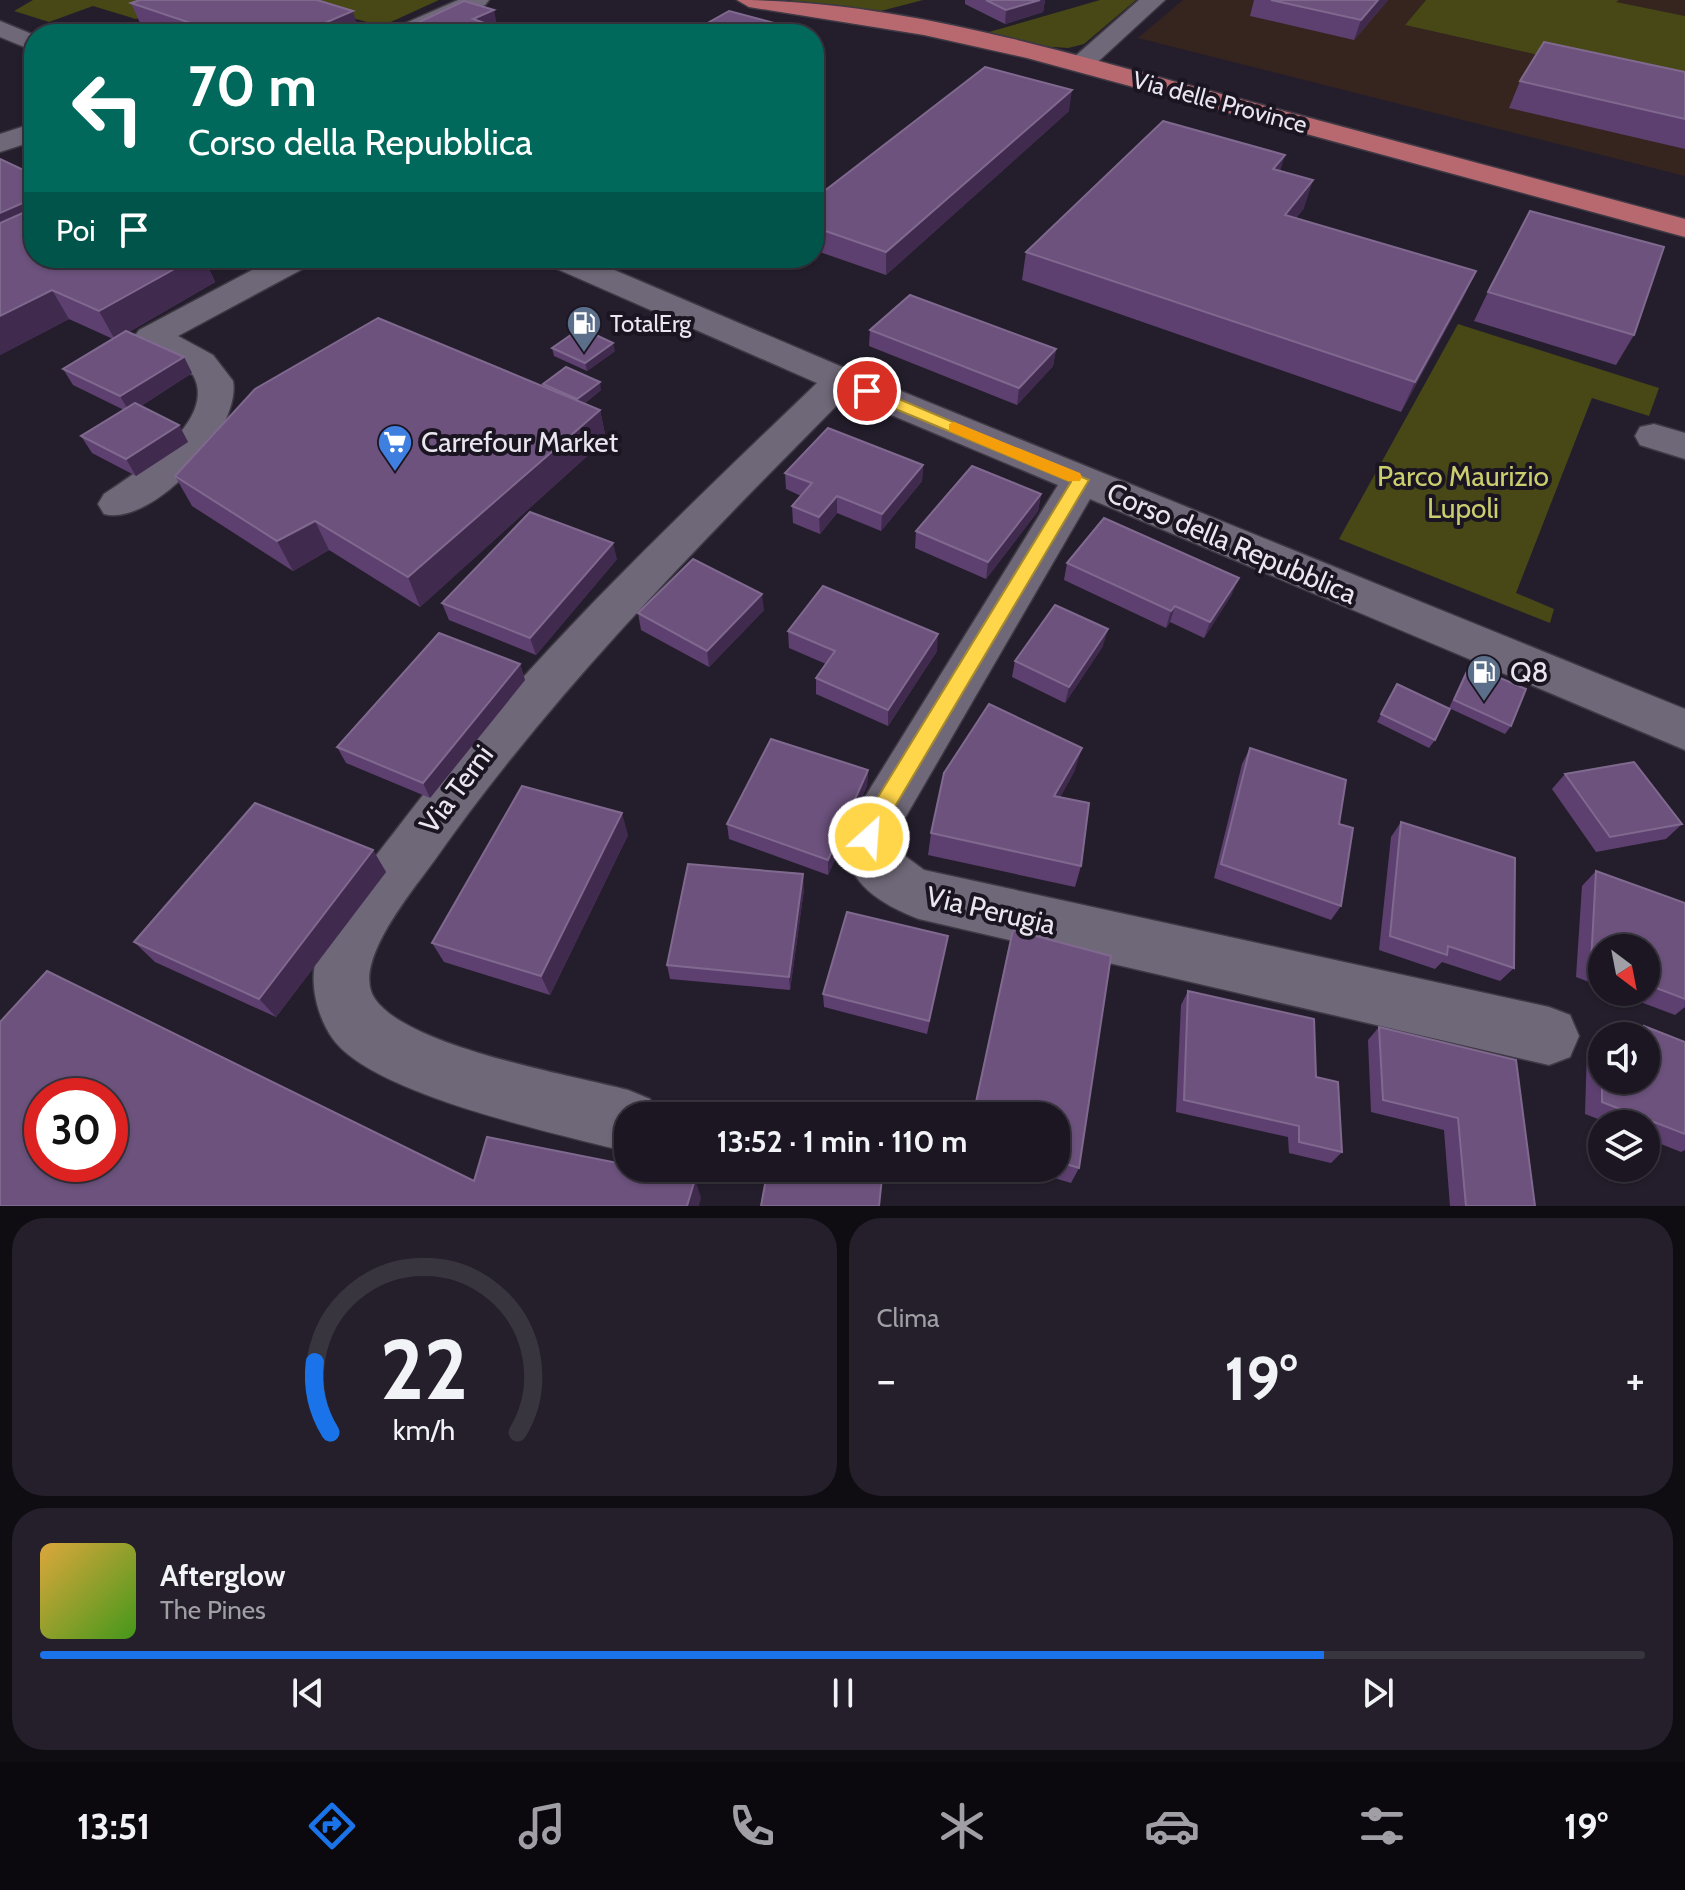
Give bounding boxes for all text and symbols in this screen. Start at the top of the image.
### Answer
text: 70 m [188,52,317,120]
icon: left [56,56,160,160]
street label: Via delle Province [1130,65,1310,139]
text: Corso della Repubblica [188,120,533,164]
icon: arrive [112,208,156,252]
text: Poi [56,212,96,249]
fuel station icon: TotalErg [565,304,603,354]
place label: TotalErg [610,309,692,338]
pin [833,357,901,425]
icon: arrive [845,369,889,413]
supermarket icon: Carrefour Market [376,423,414,473]
place label: Carrefour Market [421,425,618,459]
park label: Parco Maurizio Lupoli [1377,459,1549,525]
street label: Corso della Repubblica [1102,475,1362,611]
fuel station icon: Q8 [1465,653,1503,703]
place label: Q8 [1510,655,1549,689]
street label: Via Terni [412,738,500,840]
position arrow [827,795,911,879]
street label: Via Perugia [923,879,1059,941]
north arrow [1588,934,1660,1006]
map controls [1588,934,1660,1182]
button: sound [1588,1022,1660,1094]
speed limit sign: 30 [24,1078,128,1182]
button: layers [1588,1110,1660,1182]
text: 13:52 · 1 min · 110 m [717,1123,967,1160]
text: Clima [877,1302,939,1334]
text: 22 [380,1319,468,1420]
text: 19° [1224,1342,1297,1415]
text: − [877,1353,896,1406]
text: + [1626,1353,1645,1406]
text: km/h [393,1412,456,1447]
text: Afterglow [160,1557,286,1594]
text: The Pines [160,1594,266,1626]
icon: previous [286,1671,330,1715]
icon: pause [821,1671,865,1715]
icon: next [1356,1671,1400,1715]
icon: directions [304,1798,360,1854]
icon: music [514,1798,570,1854]
icon: phone [724,1798,780,1854]
icon: climate [934,1798,990,1854]
icon: car [1144,1798,1200,1854]
icon: filters [1354,1798,1410,1854]
text: 13:51 [77,1804,150,1848]
text: 19° [1564,1804,1608,1848]

